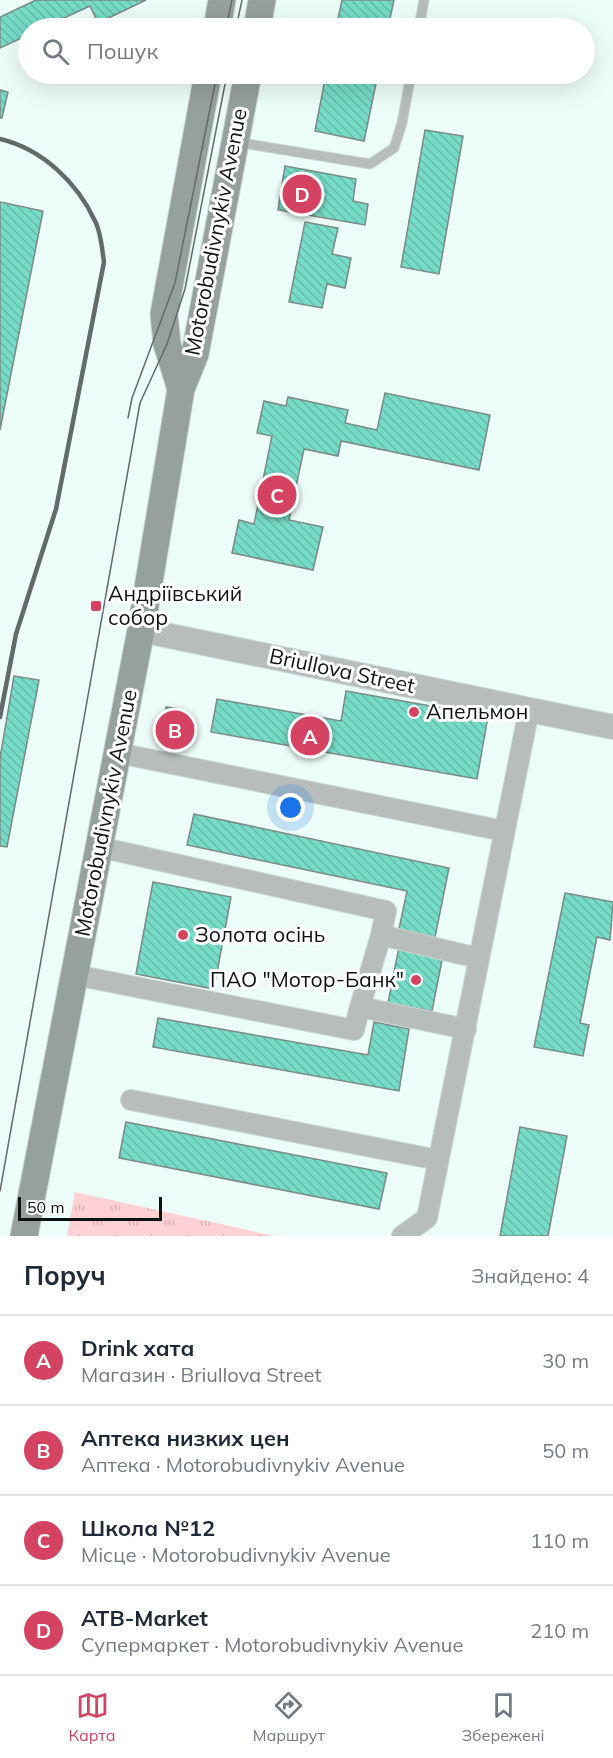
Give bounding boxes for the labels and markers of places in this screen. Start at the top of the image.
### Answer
pin: D [282,172,322,216]
pin: C [258,472,296,518]
place label: Андріївський собор [108,580,242,630]
marker: Андріївський собор [89,599,103,613]
place label: Апельмон [426,698,528,724]
marker: Апельмон [407,705,421,719]
pin: B [156,708,195,752]
pin: A [290,714,330,758]
place label: Золота осінь [195,921,325,947]
marker: Золота осінь [176,928,190,942]
place label: ПАО "Мотор-Банк" [210,966,404,992]
marker: ПАО "Мотор-Банк" [409,973,423,987]

